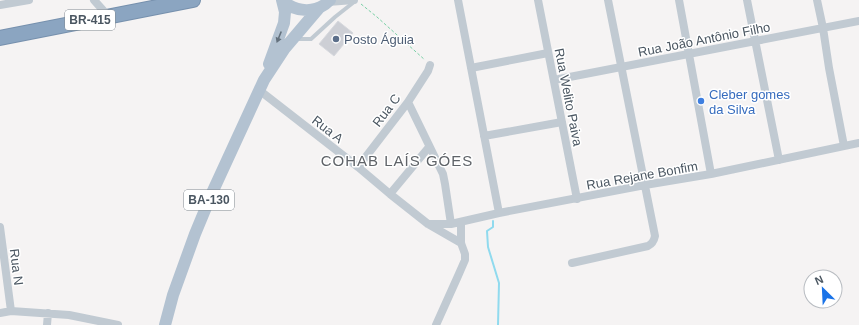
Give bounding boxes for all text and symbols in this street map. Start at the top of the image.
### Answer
road number: BR-415 [65,10,115,30]
street label: Rua João Antônio Filho [637,19,772,60]
one-way arrow [275,32,281,44]
place label: Posto Águia [344,32,415,47]
marker: Posto Águia [331,34,341,44]
street label: Rua Welito Paiva [552,47,586,148]
place label: Cleber gomes da Silva [709,87,790,117]
street label: Rua C [369,91,403,130]
marker: Cleber gomes da Silva [696,96,706,106]
street label: Rua A [309,113,347,146]
district label: COHAB LAÍS GÓES [321,152,473,169]
street label: Rua Rejane Bonfim [585,158,699,193]
road number: BA-130 [184,190,234,210]
street label: Rua N [7,248,26,286]
north arrow [803,269,843,309]
text: N [813,273,825,287]

